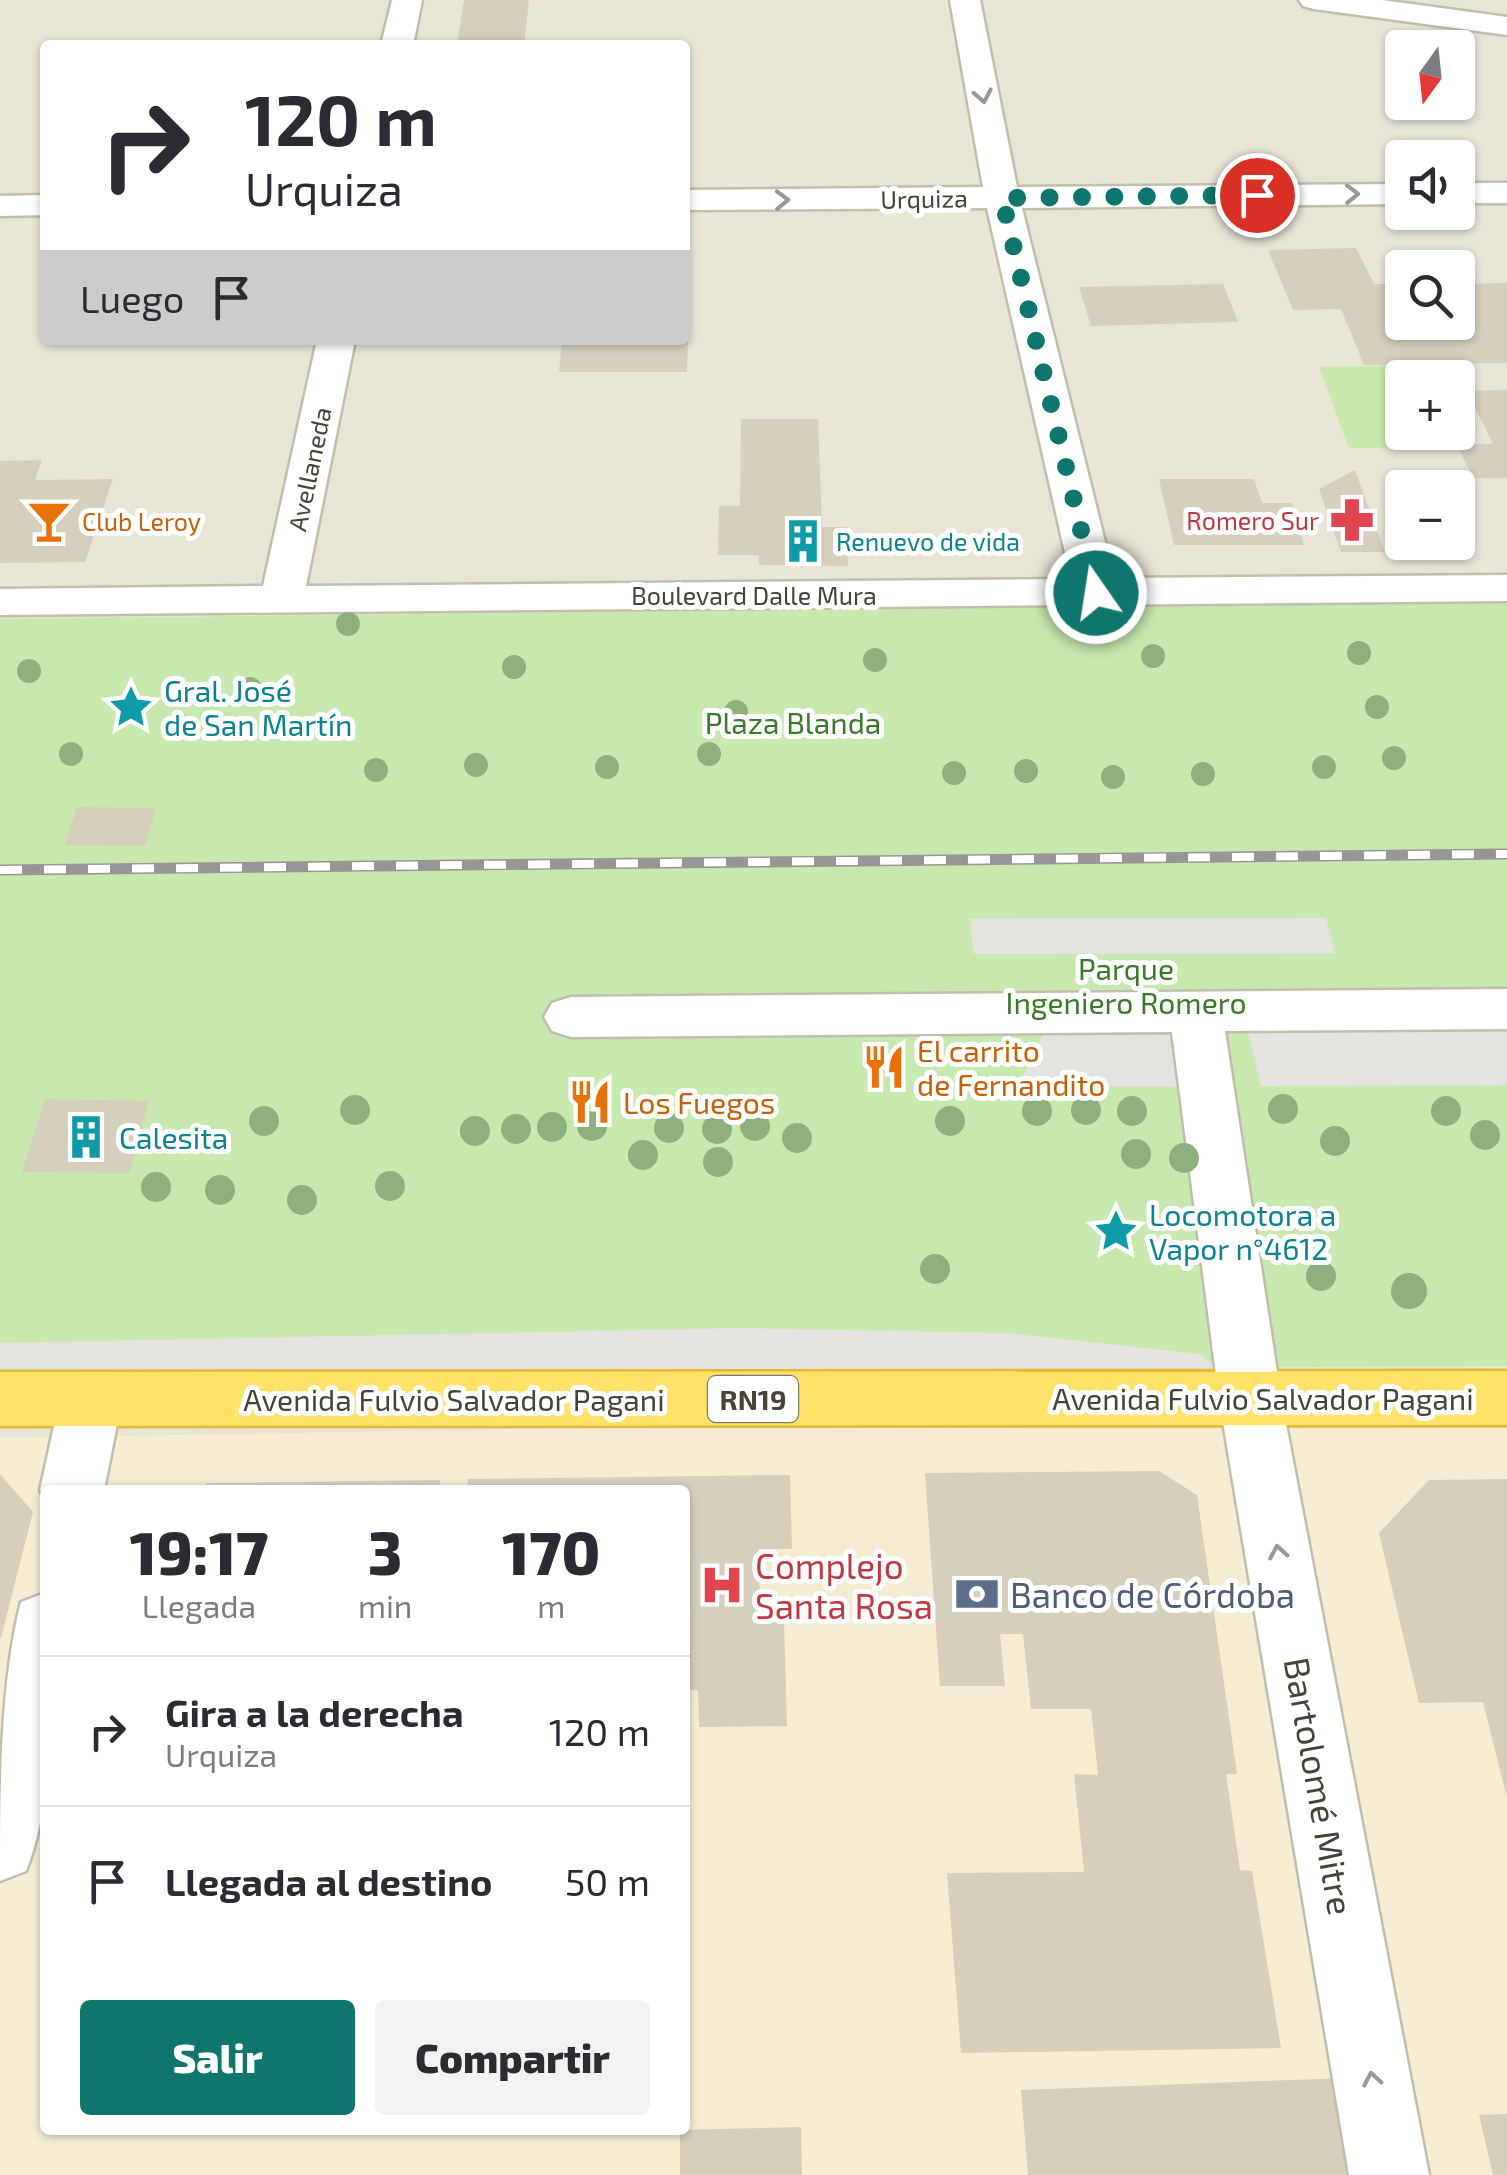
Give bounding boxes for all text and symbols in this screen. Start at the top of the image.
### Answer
north arrow [1385,30,1475,120]
map controls [1385,30,1475,560]
text: 120 m [245,76,437,160]
icon: right [80,80,210,210]
one-way arrow [972,88,993,104]
button: sound [1385,140,1475,230]
pin [1215,153,1300,238]
text: Urquiza [245,161,403,215]
icon: arrive [1230,168,1285,223]
street label: Urquiza [880,182,968,214]
one-way arrow [1345,184,1361,205]
one-way arrow [775,189,791,210]
button: search [1385,250,1475,340]
icon: arrive [204,270,259,325]
text: Luego [80,275,184,321]
button: + [1385,360,1475,450]
street label: Avellaneda [281,404,337,534]
button: − [1385,470,1475,560]
pharmacy icon: Romero Sur [1328,496,1376,544]
bar icon: Club Leroy [25,497,73,545]
place label: Romero Sur [1186,505,1319,535]
place label: Club Leroy [82,506,201,536]
building icon: Renuevo de vida [779,517,827,565]
place label: Renuevo de vida [836,526,1020,556]
position arrow [1044,541,1148,645]
street label: Boulevard Dalle Mura [631,580,877,610]
place label: Gral. José de San Martín [164,672,353,742]
place icon: Gral. José de San Martín [107,683,155,731]
park label: Plaza Blanda [705,704,881,740]
park label: Parque Ingeniero Romero [1006,950,1246,1020]
place label: El carrito de Fernandito [917,1032,1105,1102]
restaurant icon: El carrito de Fernandito [860,1043,908,1091]
restaurant icon: Los Fuegos [566,1078,614,1126]
place label: Los Fuegos [623,1084,775,1120]
building icon: Calesita [62,1113,110,1161]
place label: Calesita [119,1119,228,1155]
place label: Locomotora a Vapor n°4612 [1149,1196,1336,1266]
place icon: Locomotora a Vapor n°4612 [1092,1207,1140,1255]
road number: RN19 [708,1376,798,1422]
street label: Avenida Fulvio Salvador Pagani [1052,1380,1474,1416]
street label: Avenida Fulvio Salvador Pagani [243,1381,665,1417]
text: 19:17 [130,1515,268,1587]
text: 3 [368,1515,402,1587]
text: 170 [502,1515,600,1587]
place label: Complejo Santa Rosa [755,1544,933,1626]
one-way arrow [1268,1544,1289,1561]
hospital icon: Complejo Santa Rosa [698,1561,746,1609]
bank icon: Banco de Córdoba [953,1570,1001,1618]
place label: Banco de Córdoba [1010,1573,1295,1615]
text: Llegada [142,1586,256,1624]
text: min [358,1586,412,1624]
text: m [537,1586,565,1624]
street label: Bartolomé Mitre [1277,1654,1363,1918]
text: Gira a la derecha [165,1689,464,1735]
icon: right [80,1704,135,1759]
text: 120 m [549,1708,650,1754]
text: Urquiza [165,1735,277,1773]
icon: arrive [80,1854,135,1909]
text: Llegada al destino [165,1858,493,1904]
text: 50 m [565,1858,650,1904]
button: Salir [80,2000,355,2115]
button: Compartir [375,2000,650,2115]
one-way arrow [1362,2071,1383,2087]

